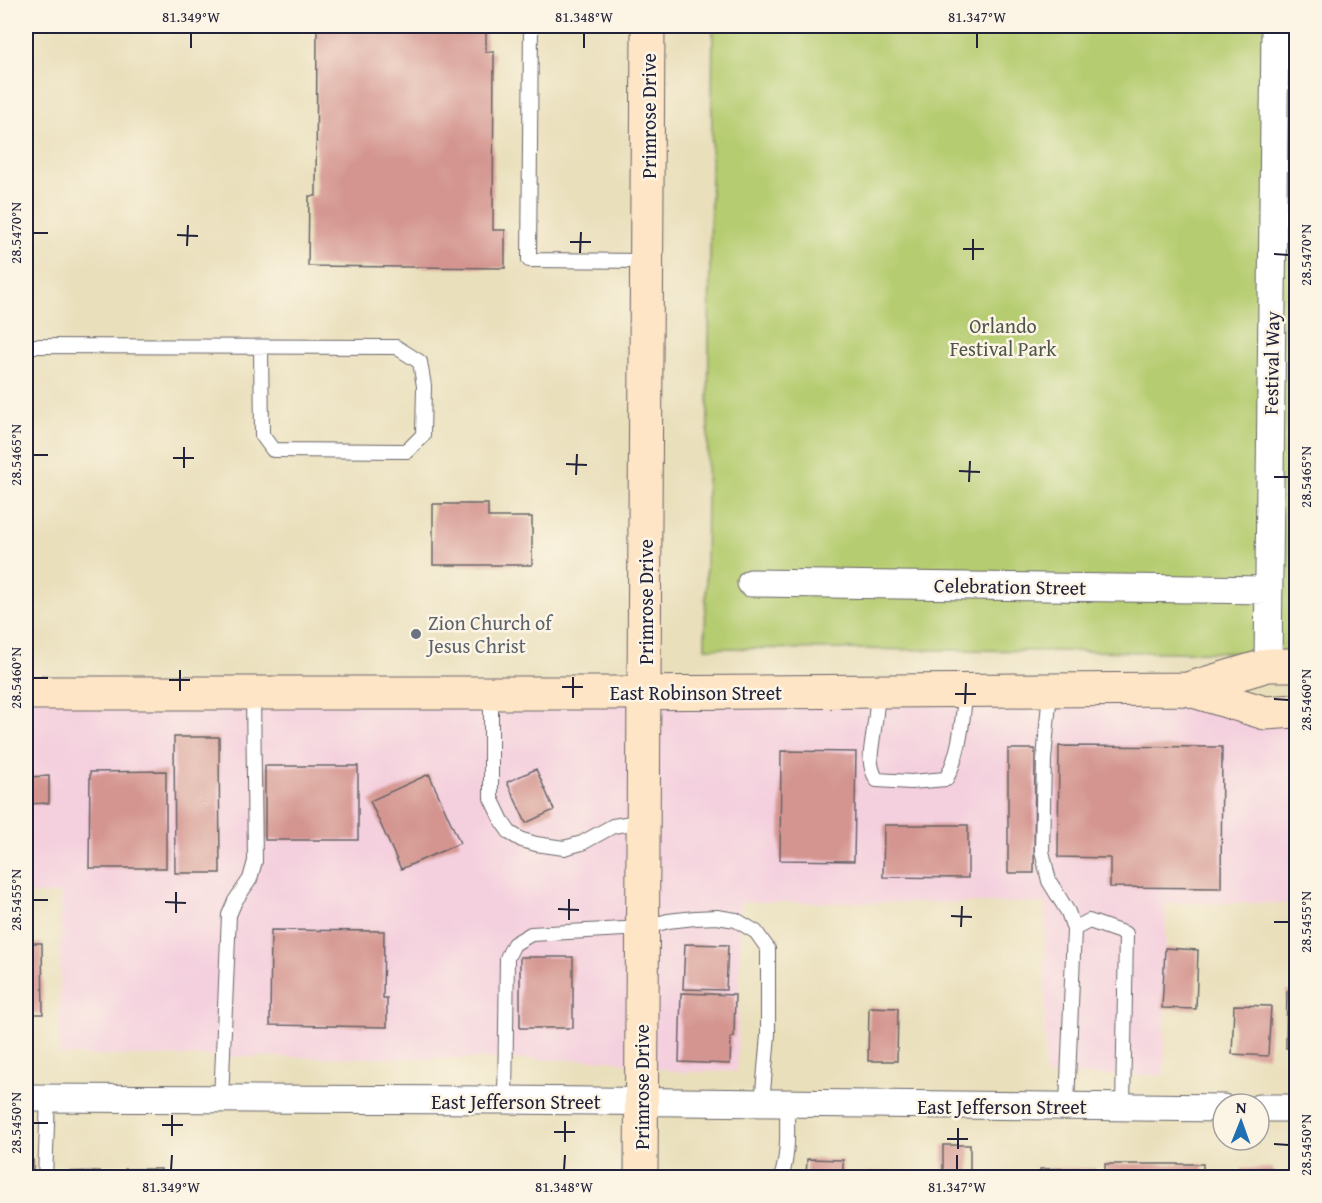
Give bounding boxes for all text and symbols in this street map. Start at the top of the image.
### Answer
text: 81.349°W [162,6,220,27]
text: 81.348°W [555,6,613,27]
text: 81.347°W [948,6,1006,27]
street label: Primrose Drive [634,53,663,179]
text: 28.5470°N [5,202,26,264]
text: 28.5470°N [1295,224,1316,286]
park label: Orlando Festival Park [950,311,1057,363]
street label: Festival Way [1256,311,1286,415]
text: 28.5465°N [5,424,26,486]
text: 28.5465°N [1295,446,1316,508]
street label: Primrose Drive [631,539,660,665]
street label: Celebration Street [934,570,1086,602]
place label: Zion Church of Jesus Christ [425,608,554,660]
marker: Zion Church of Jesus Christ [409,627,423,641]
text: 28.5460°N [5,647,26,709]
text: 28.5460°N [1295,669,1316,731]
street label: East Robinson Street [610,678,782,707]
text: 28.5455°N [5,869,26,931]
text: 28.5455°N [1295,891,1316,953]
street label: Primrose Drive [627,1024,656,1150]
street label: East Jefferson Street [431,1087,601,1116]
text: 28.5450°N [5,1092,26,1154]
street label: East Jefferson Street [917,1092,1087,1121]
north arrow [1211,1092,1271,1152]
text: N [1236,1095,1247,1119]
text: 28.5450°N [1295,1114,1316,1176]
text: 81.349°W [142,1176,200,1197]
text: 81.348°W [535,1176,593,1197]
text: 81.347°W [928,1176,986,1197]

